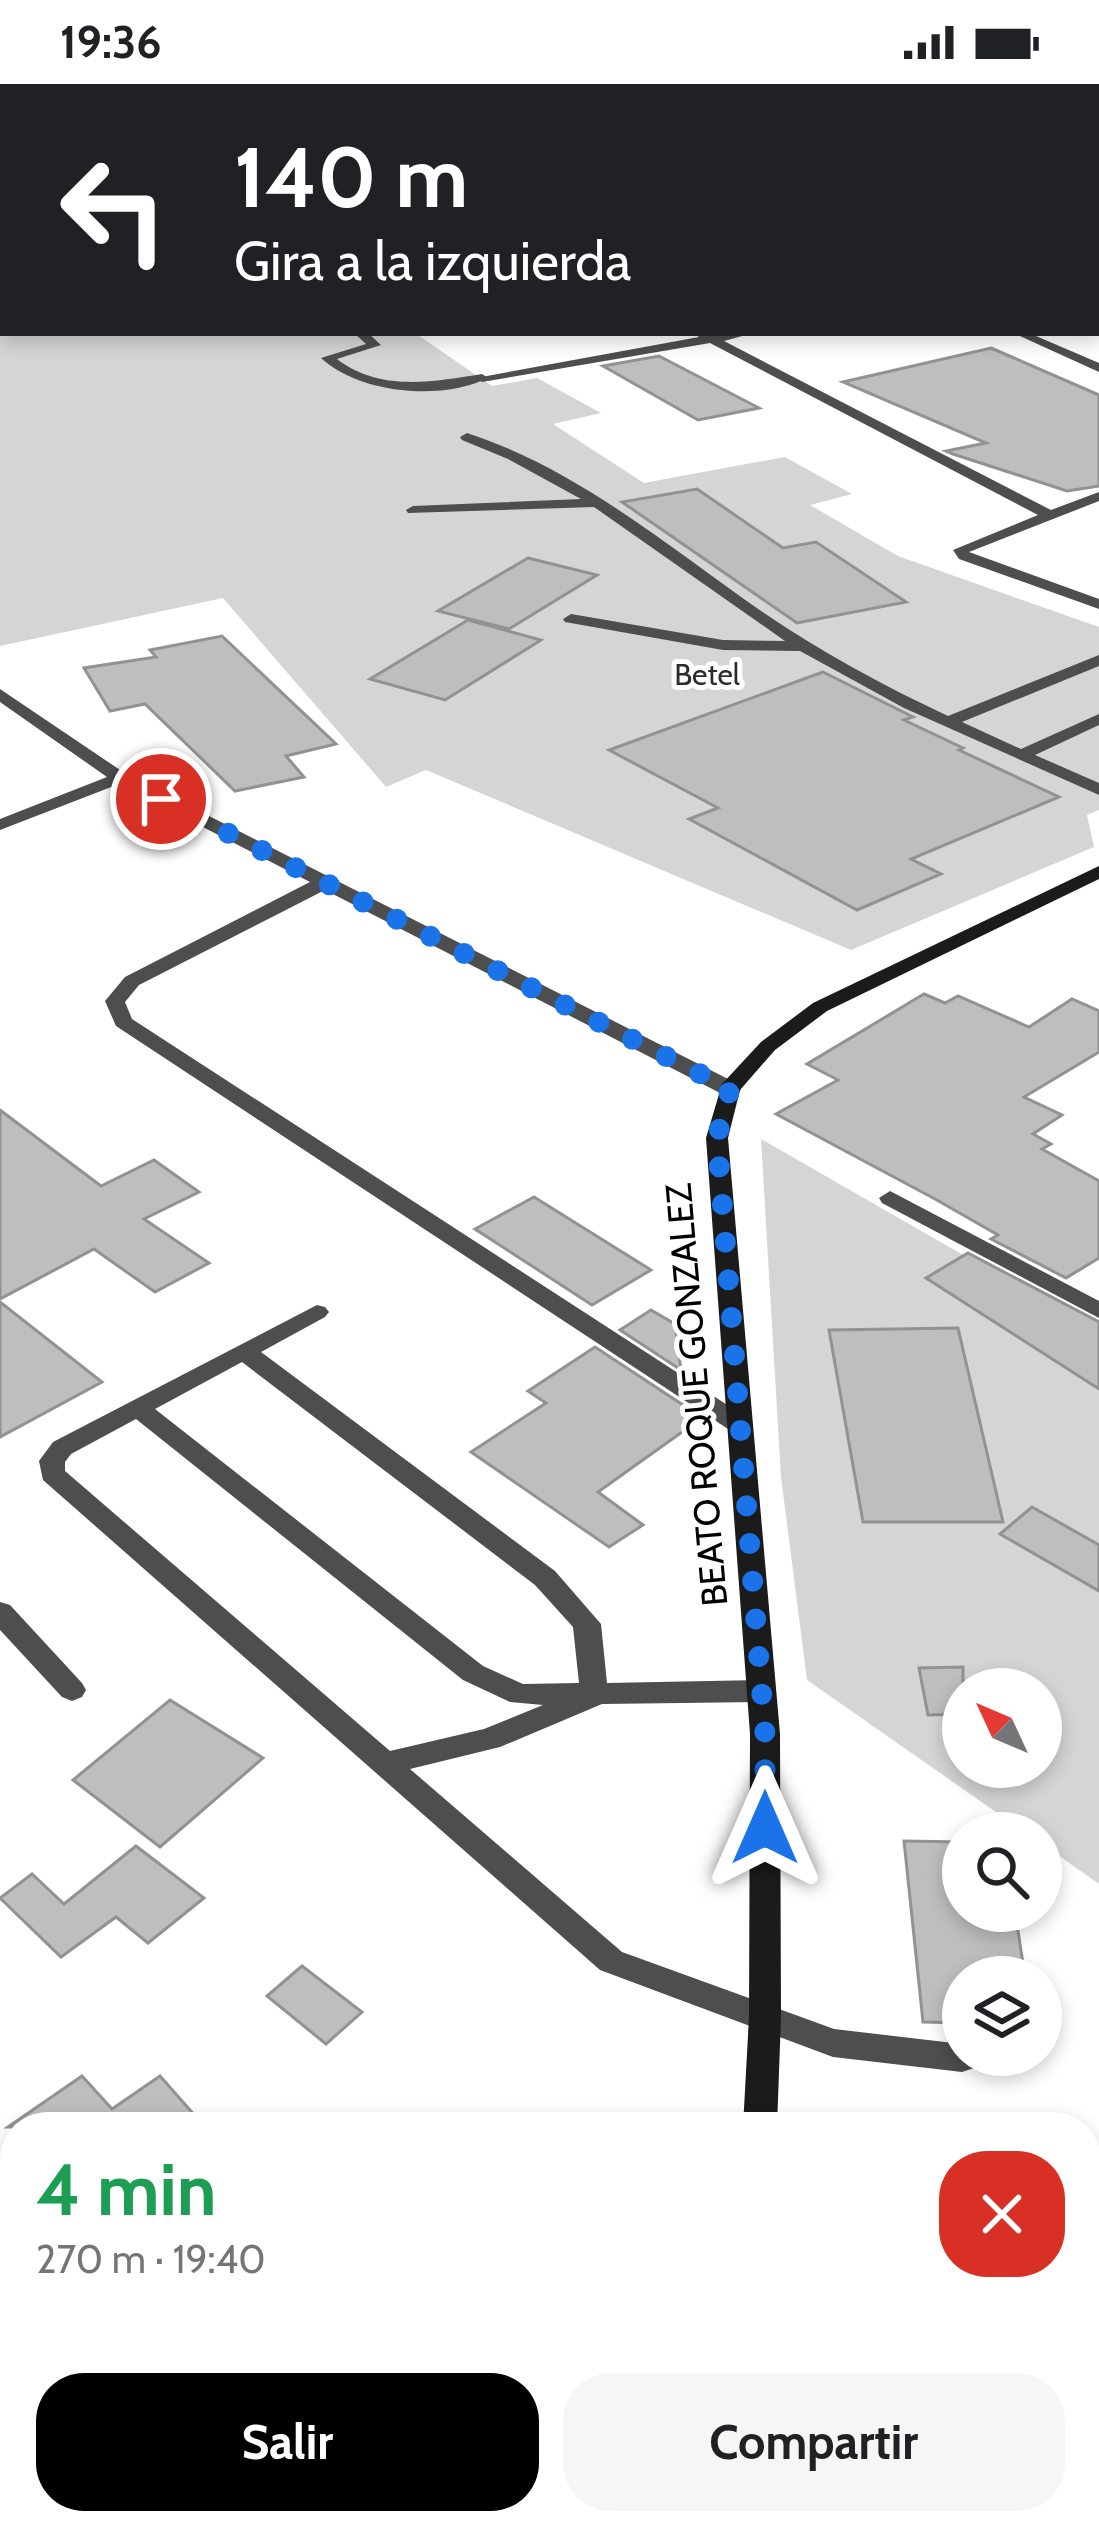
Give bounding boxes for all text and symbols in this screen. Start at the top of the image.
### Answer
text: 19:36 [60,15,161,69]
text: 140 m [234,126,468,228]
icon: left [36,132,192,288]
text: Gira a la izquierda [234,228,631,294]
park label: Betel [674,656,740,693]
pin [110,748,212,850]
icon: arrive [128,766,194,832]
street label: BEATO ROQUE GONZALEZ [656,1182,736,1608]
north arrow [942,1668,1062,1788]
map controls [942,1668,1062,2076]
position arrow [702,1765,828,1891]
button: search [942,1812,1062,1932]
button: layers [942,1956,1062,2076]
text: 4 min [36,2146,217,2233]
button: close [939,2151,1065,2277]
text: 270 m · 19:40 [36,2235,265,2283]
button: Salir [36,2373,539,2511]
button: Compartir [563,2373,1065,2511]

